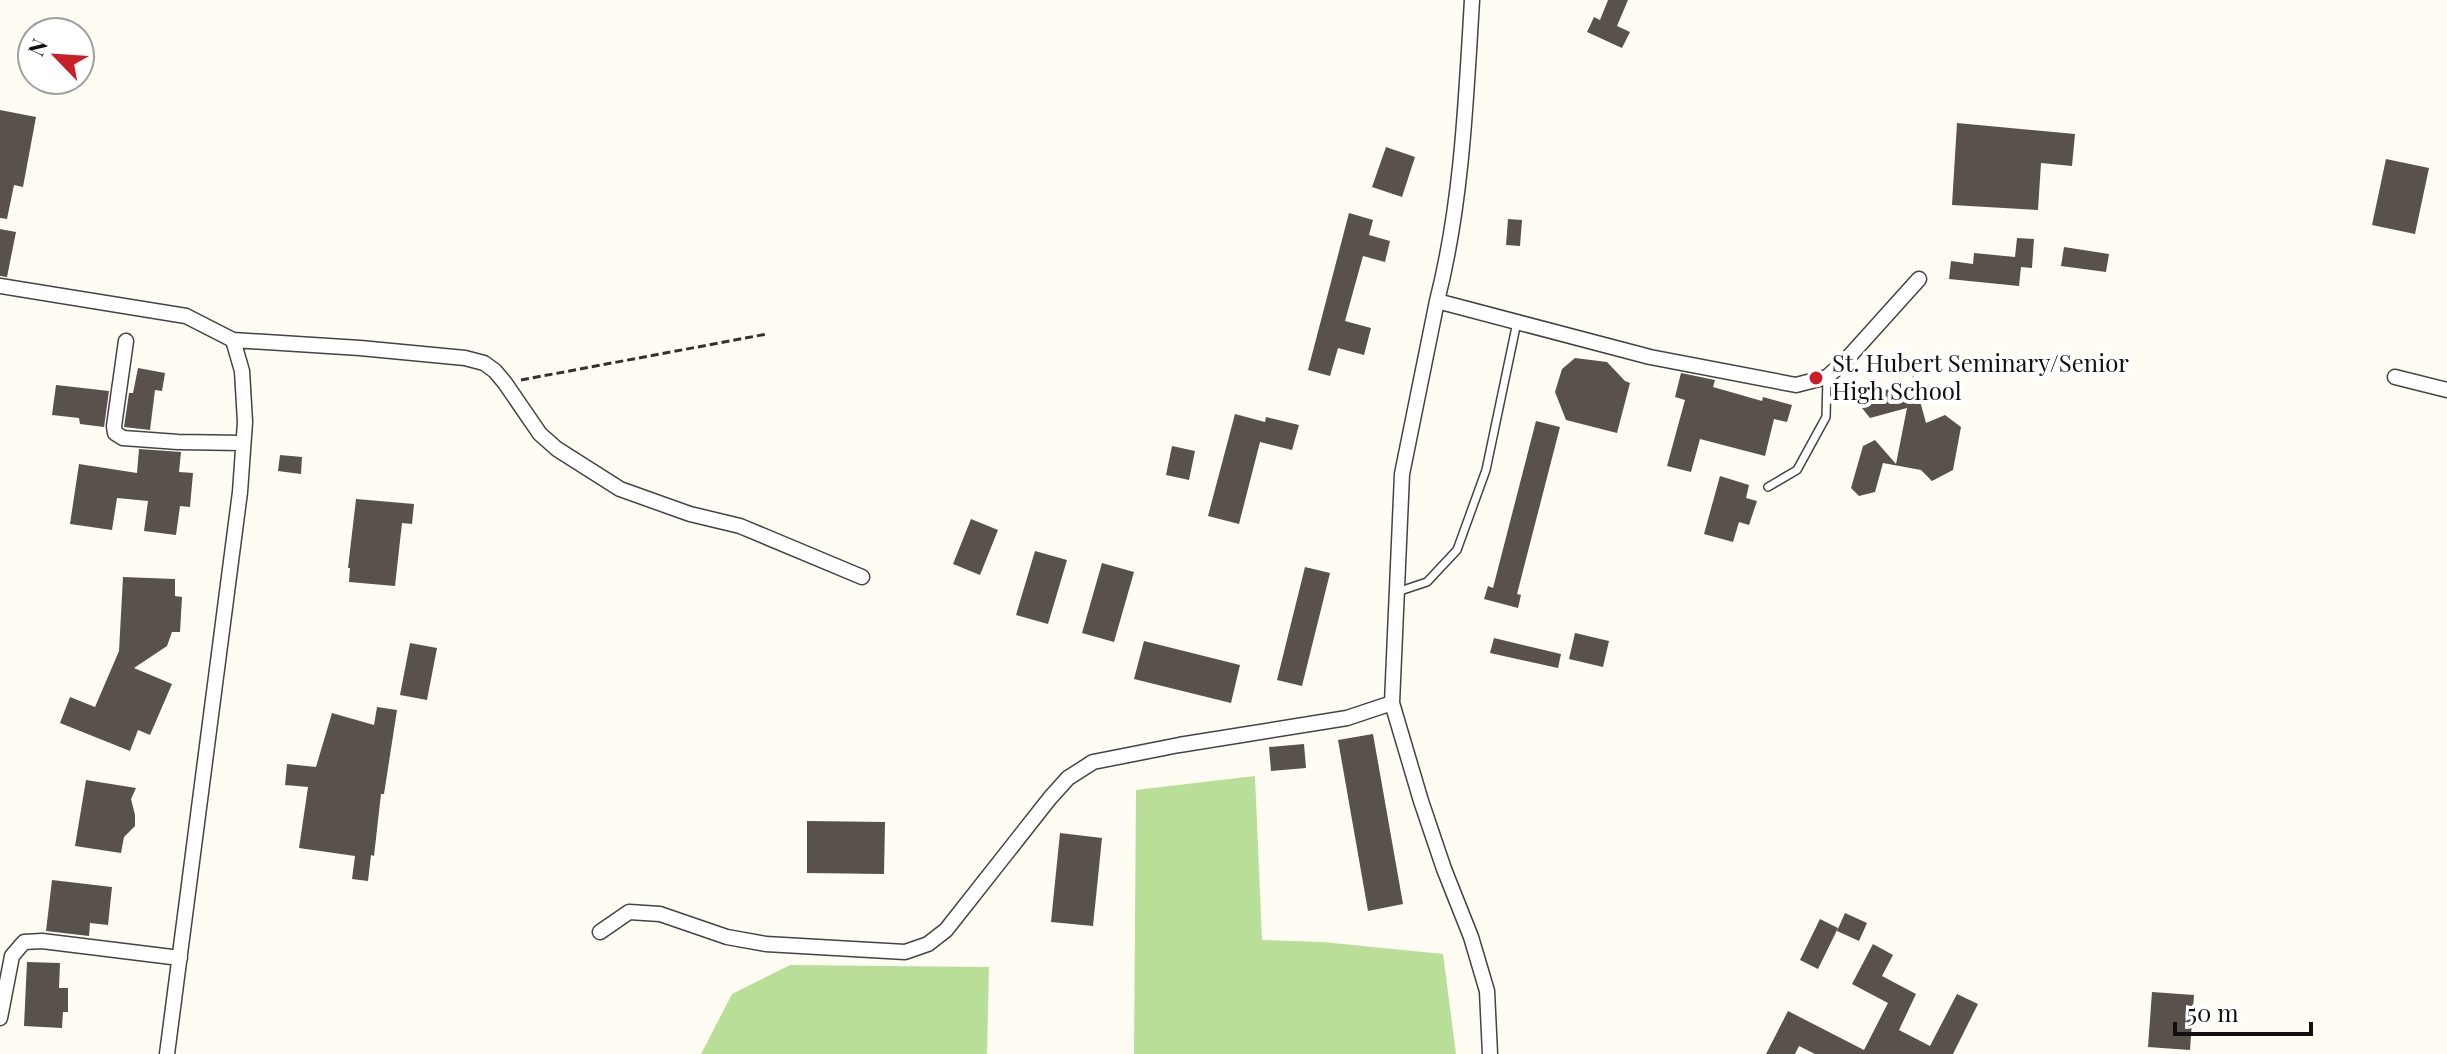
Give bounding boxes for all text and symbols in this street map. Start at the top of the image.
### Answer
north arrow [16,16,96,96]
text: N [20,33,54,61]
place label: St. Hubert Seminary/Senior High School [1832,346,2129,406]
marker: St. Hubert Seminary/Senior High School [1807,369,1825,387]
scale bar [2175,986,2311,1036]
text: 50 m [2187,996,2239,1028]

